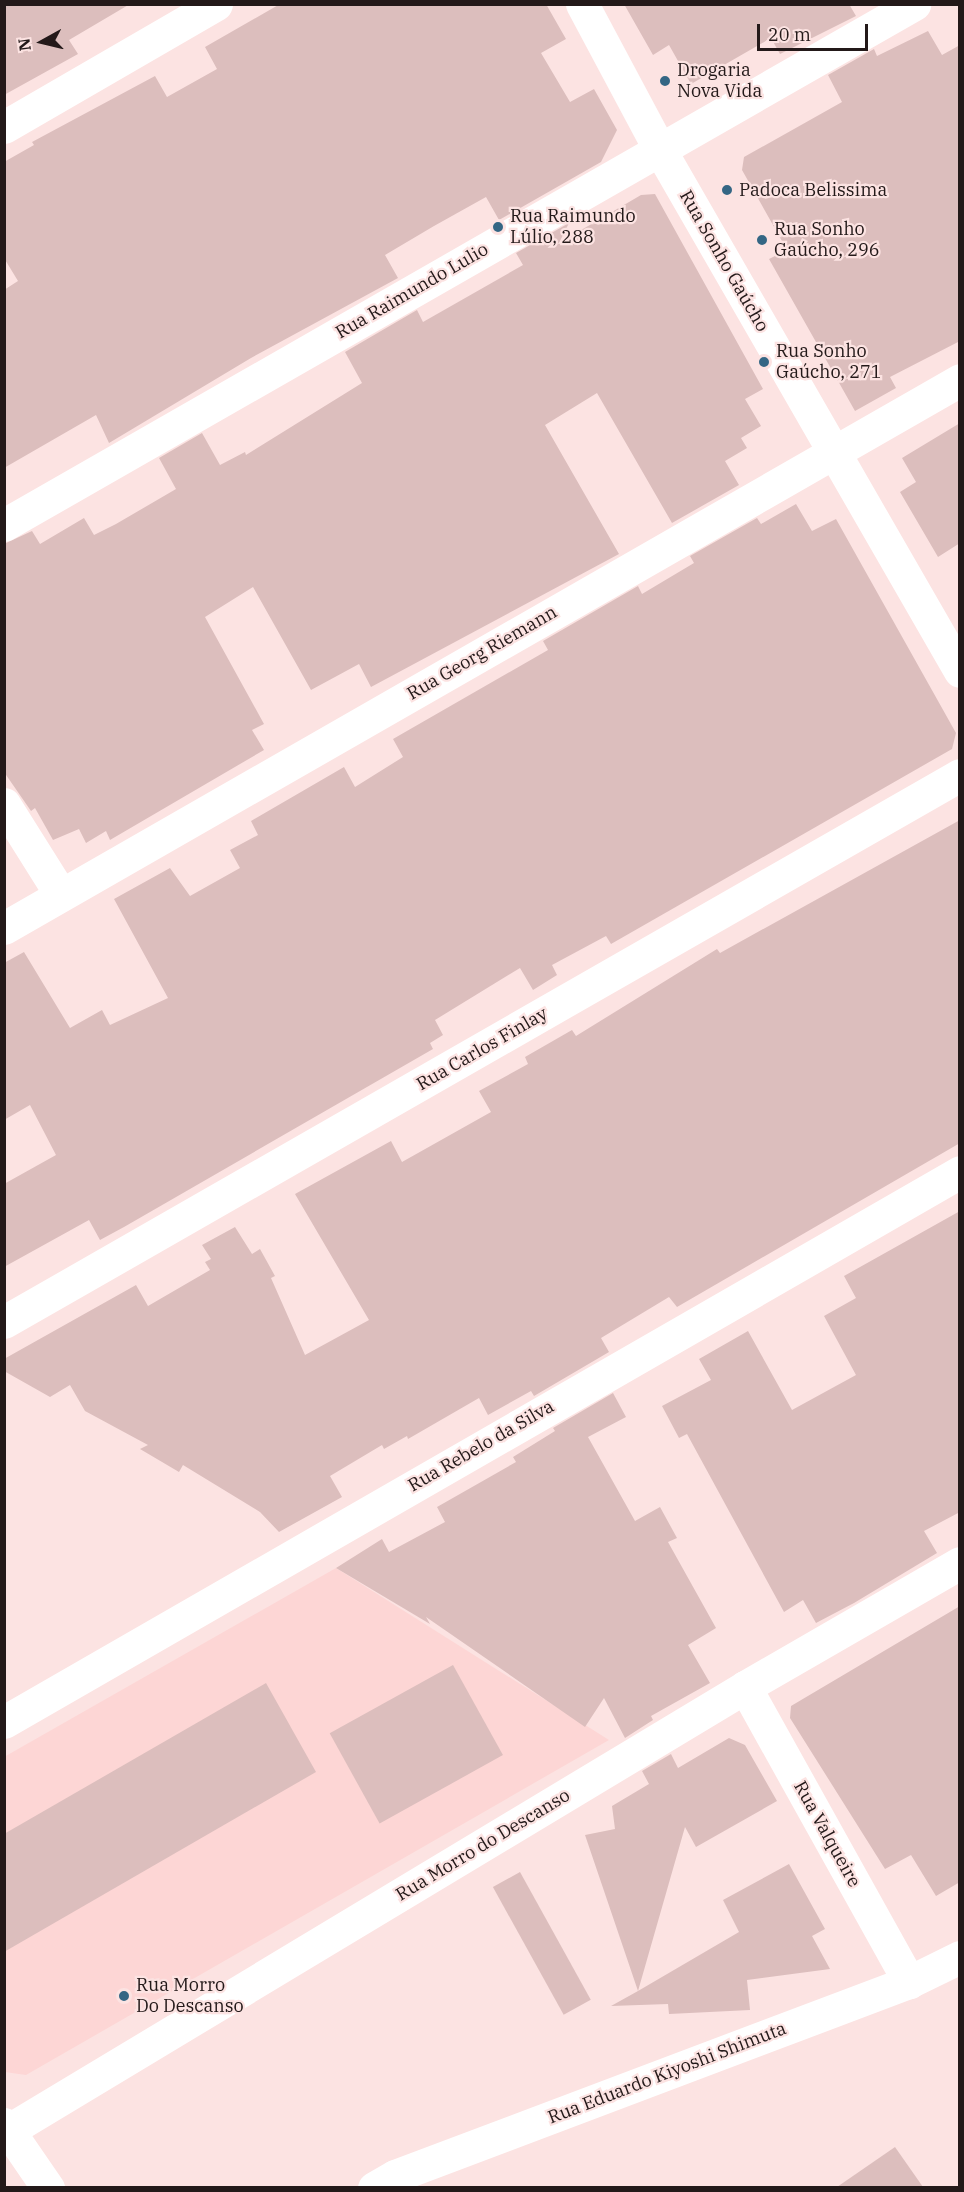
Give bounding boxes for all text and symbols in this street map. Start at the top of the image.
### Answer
north arrow [12,12,72,72]
scale bar [760,12,871,50]
text: 20 m [768,23,811,46]
text: N [13,37,35,52]
place label: Drogaria Nova Vida [677,60,762,103]
marker: Drogaria Nova Vida [658,74,672,88]
place label: Padoca Belissima [739,179,887,201]
marker: Padoca Belissima [720,183,734,197]
street label: Rua Sonho Gaúcho [675,186,773,336]
place label: Rua Raimundo Lúlio, 288 [510,206,636,248]
place label: Rua Sonho Gaúcho, 296 [774,219,880,262]
marker: Rua Raimundo Lúlio, 288 [491,220,505,234]
marker: Rua Sonho Gaúcho, 296 [755,233,769,247]
street label: Rua Raimundo Lulio [332,238,492,344]
place label: Rua Sonho Gaúcho, 271 [776,341,882,384]
marker: Rua Sonho Gaúcho, 271 [757,355,771,369]
street label: Rua Georg Riemann [403,601,561,705]
street label: Rua Carlos Finlay [413,1003,551,1095]
street label: Rua Rebelo da Silva [404,1395,558,1497]
street label: Rua Valqueire [789,1777,865,1891]
street label: Rua Morro do Descanso [392,1784,574,1906]
place label: Rua Morro Do Descanso [136,1975,244,2018]
marker: Rua Morro Do Descanso [117,1989,131,2003]
street label: Rua Eduardo Kiyoshi Shimuta [545,2017,789,2129]

